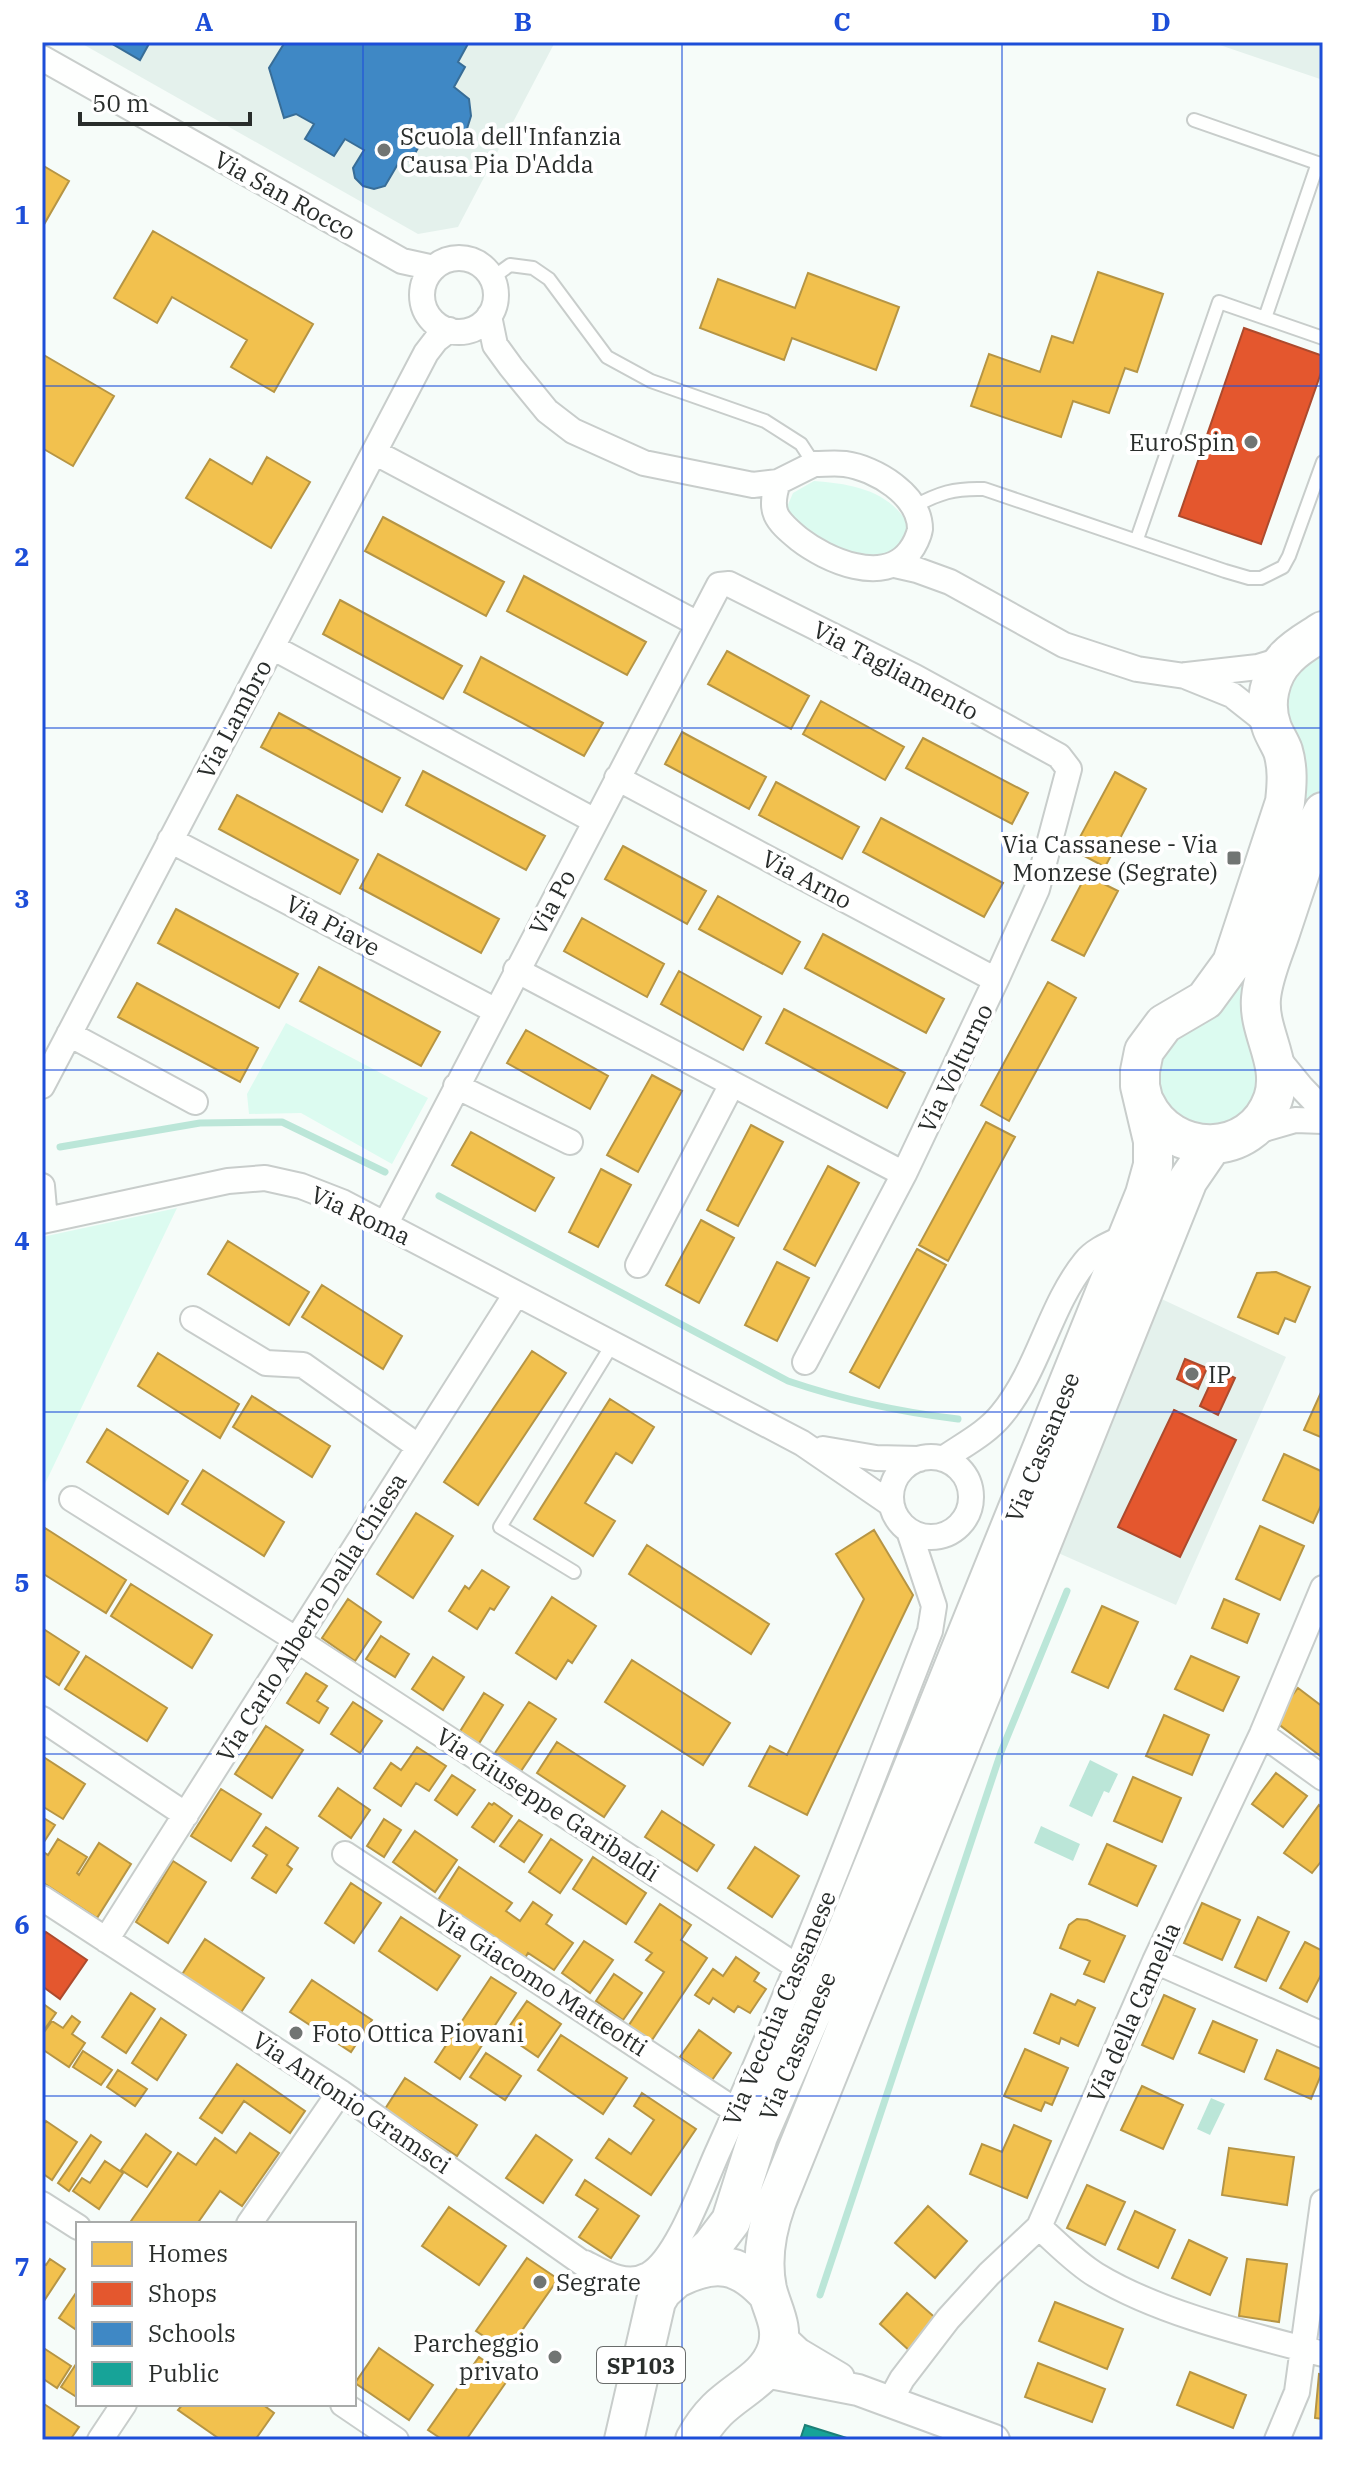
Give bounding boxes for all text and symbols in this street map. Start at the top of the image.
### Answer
text: A [195,4,213,38]
text: B [514,4,532,38]
text: C [833,4,851,38]
text: D [1151,4,1171,38]
scale bar [80,76,250,126]
text: 50 m [92,87,149,119]
place label: Scuola dell'Infanzia Causa Pia D'Adda [400,120,622,180]
marker: Scuola dell'Infanzia Causa Pia D'Adda [375,141,393,159]
street label: Via San Rocco [209,143,361,247]
text: 1 [14,197,30,231]
place label: EuroSpin [1129,426,1235,458]
marker: EuroSpin [1242,433,1260,451]
text: 2 [14,539,30,573]
street label: Via Tagliamento [808,613,984,727]
street label: Via Lambro [189,654,279,784]
place label: Via Cassanese - Via Monzese (Segrate) [1002,828,1218,888]
street label: Via Arno [756,842,858,916]
marker: Via Cassanese - Via Monzese (Segrate) [1225,849,1243,867]
street label: Via Po [522,864,582,940]
text: 3 [14,881,30,915]
street label: Via Piave [280,887,386,963]
street label: Via Volturno [910,998,1000,1138]
street label: Via Roma [306,1178,416,1252]
text: 4 [14,1223,30,1257]
place label: IP [1208,1358,1231,1390]
marker: IP [1183,1365,1201,1383]
street label: Via Cassanese [997,1367,1087,1527]
street label: Via Carlo Alberto Dalla Chiesa [209,1466,413,1768]
text: 5 [14,1565,30,1599]
street label: Via Giuseppe Garibaldi [430,1720,666,1888]
street label: Via Vecchia Cassanese [715,1886,843,2130]
street label: Via Giacomo Matteotti [428,1901,654,2063]
text: 6 [14,1907,30,1941]
street label: Via della Camelia [1079,1917,1187,2107]
street label: Via Cassanese [751,1966,843,2126]
place label: Foto Ottica Piovani [312,2017,524,2049]
street label: Via Antonio Gramsci [246,2024,458,2180]
marker: Foto Ottica Piovani [287,2024,305,2042]
legend [76,2222,356,2406]
text: Homes [148,2237,228,2269]
text: 7 [14,2249,30,2283]
place label: Segrate [556,2266,641,2298]
marker: Segrate [531,2273,549,2291]
text: Shops [148,2277,217,2309]
text: Schools [148,2317,236,2349]
place label: Parcheggio privato [413,2327,539,2387]
road number: SP103 [597,2347,685,2383]
marker: Parcheggio privato [546,2348,564,2366]
text: Public [148,2357,219,2389]

